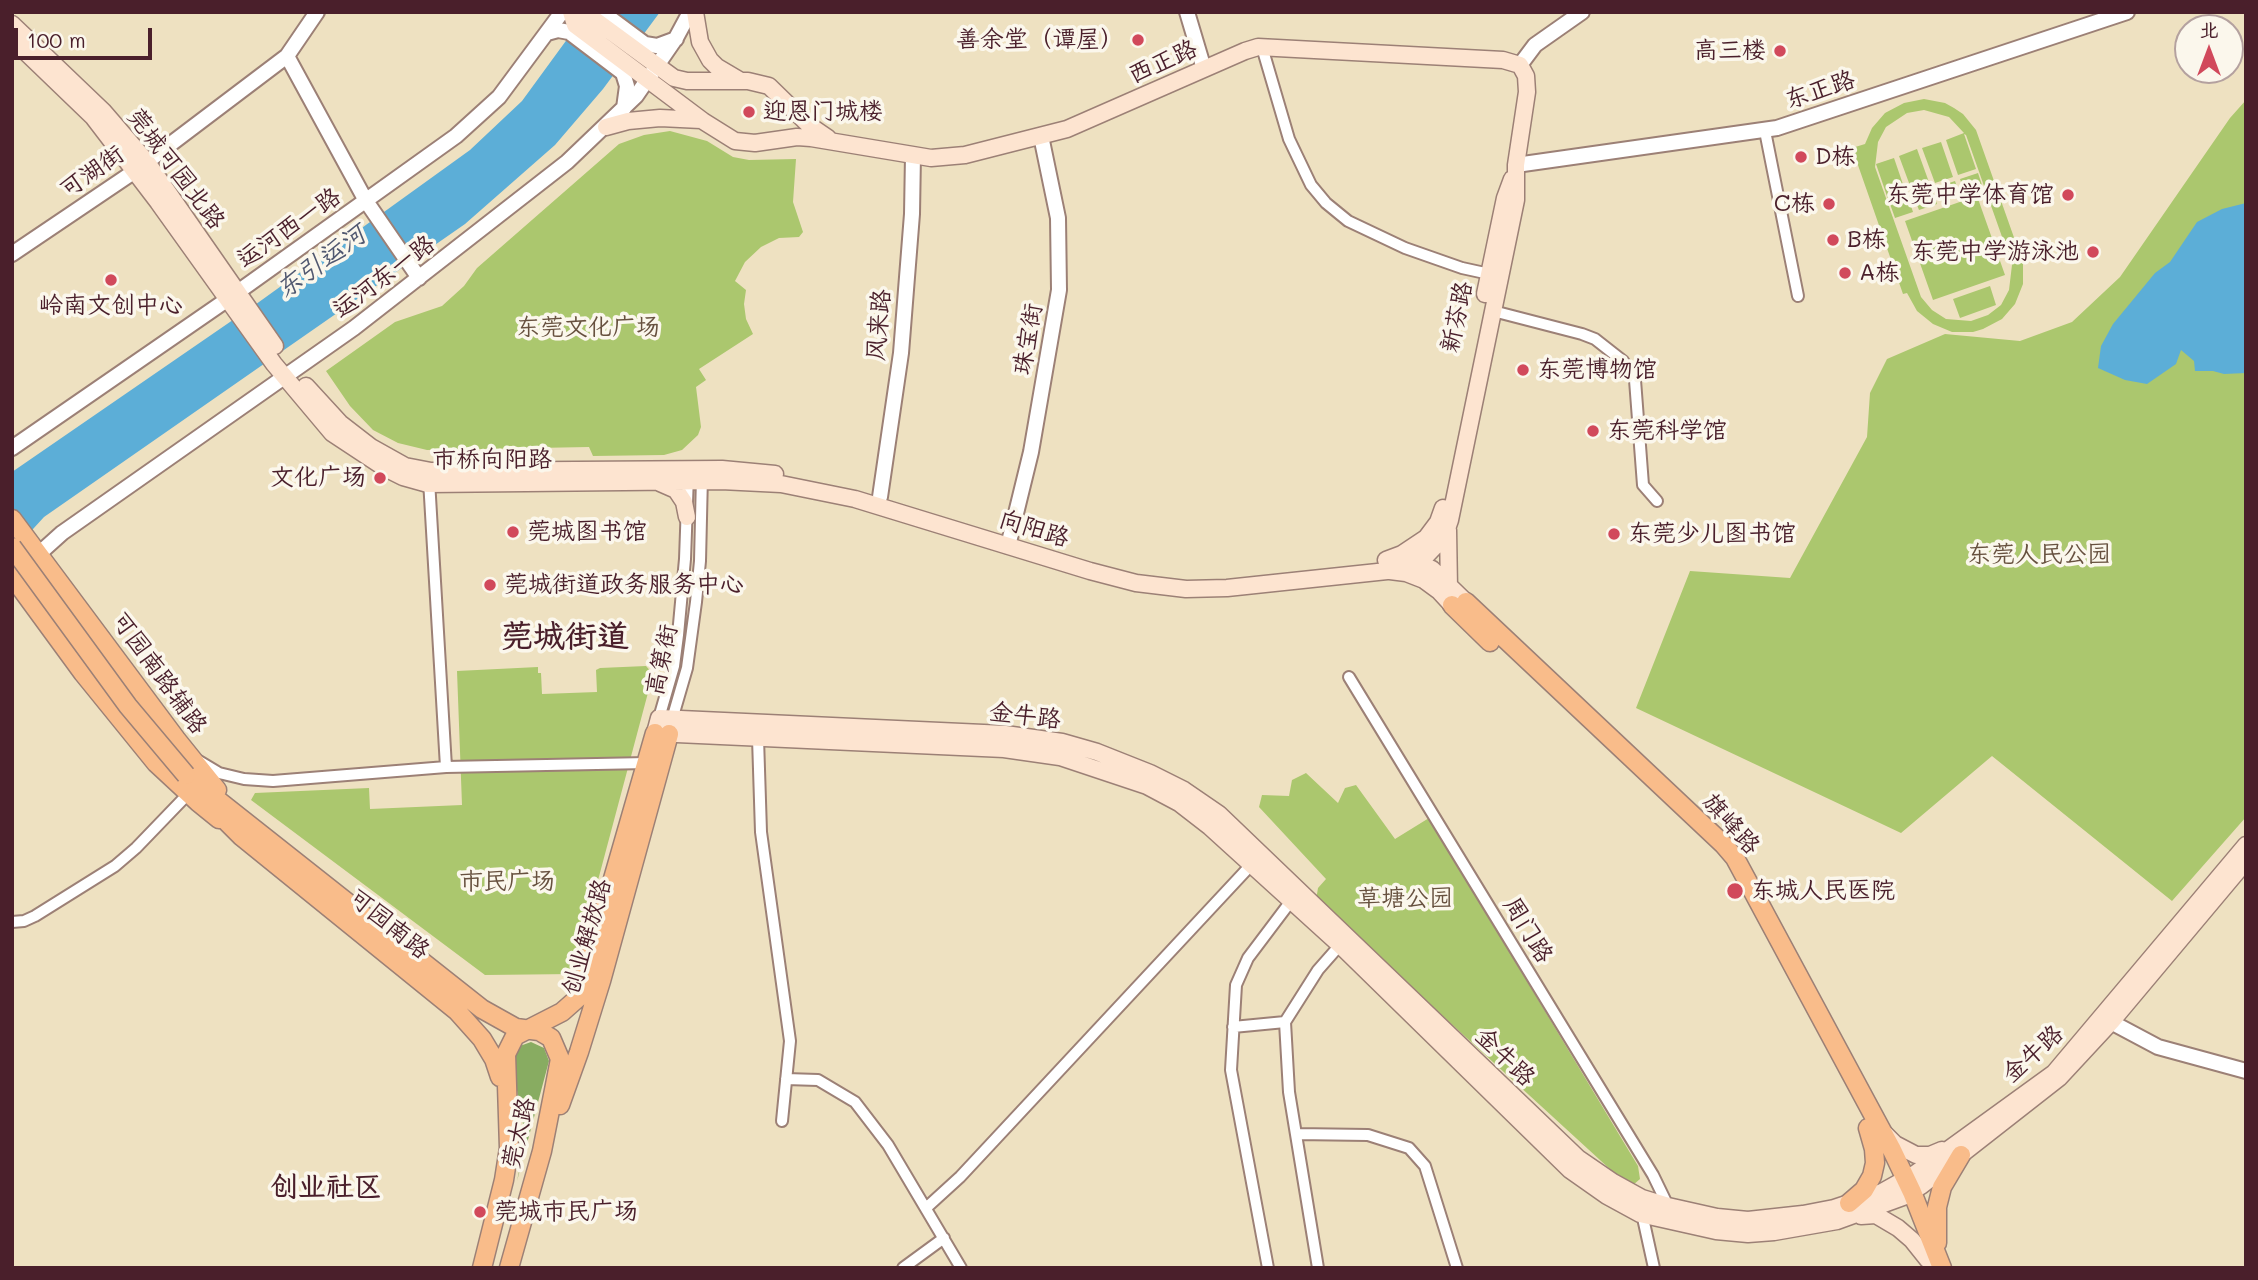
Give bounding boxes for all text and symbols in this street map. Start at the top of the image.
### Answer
scale bar [18,14,156,58]
north arrow [2174,14,2244,84]
text: 北 [2199,17,2219,42]
text: 100 m [27,26,86,53]
place label: 善余堂（谭屋） [956,26,1124,54]
marker: 善余堂（谭屋） [1130,32,1146,48]
street label: 西正路 [1124,34,1202,90]
place label: 高三楼 [1694,37,1766,65]
marker: 高三楼 [1772,43,1788,59]
street label: 东正路 [1781,65,1859,115]
place label: 迎恩门城楼 [763,98,883,126]
street label: 莞城可园北路 [121,103,231,235]
marker: 迎恩门城楼 [741,104,757,120]
street label: 可湖街 [54,140,130,204]
place label: D栋 [1815,143,1855,171]
marker: D栋 [1793,149,1809,165]
place label: 东莞中学体育馆 [1886,181,2054,209]
street label: 运河西一路 [232,182,346,274]
marker: 东莞中学体育馆 [2060,187,2076,203]
place label: C栋 [1774,190,1815,218]
marker: C栋 [1821,196,1837,212]
water label: 东引运河 [270,219,372,305]
place label: B栋 [1847,226,1886,254]
street label: 运河东一路 [327,229,441,325]
marker: B栋 [1825,232,1841,248]
place label: 东莞中学游泳池 [1911,238,2079,266]
marker: 东莞中学游泳池 [2085,244,2101,260]
place label: A栋 [1859,259,1900,287]
marker: A栋 [1837,265,1853,281]
marker: 岭南文创中心 [103,272,119,288]
street label: 新芬路 [1435,279,1479,355]
street label: 风来路 [862,288,896,362]
place label: 岭南文创中心 [39,292,183,320]
street label: 珠宝街 [1008,301,1048,377]
park label: 东莞文化广场 [516,314,660,342]
place label: 东莞博物馆 [1537,356,1657,384]
marker: 东莞博物馆 [1515,362,1531,378]
place label: 东莞科学馆 [1607,417,1727,445]
marker: 东莞科学馆 [1585,423,1601,439]
street label: 市桥向阳路 [432,446,552,474]
place label: 文化广场 [270,464,366,492]
marker: 文化广场 [372,470,388,486]
street label: 向阳路 [995,505,1073,553]
place label: 莞城图书馆 [527,518,647,546]
place label: 东莞少儿图书馆 [1628,520,1796,548]
marker: 莞城图书馆 [505,524,521,540]
marker: 东莞少儿图书馆 [1606,526,1622,542]
park label: 东莞人民公园 [1967,541,2111,569]
place label: 莞城街道政务服务中心 [504,571,744,599]
marker: 莞城街道政务服务中心 [482,577,498,593]
street label: 可园南路辅路 [105,606,213,740]
district label: 莞城街道 [501,618,629,656]
street label: 高第街 [640,622,684,698]
street label: 金牛路 [988,697,1062,735]
street label: 旗峰路 [1696,788,1766,860]
park label: 市民广场 [459,868,555,896]
street label: 创业解放路 [557,875,617,999]
place label: 东城人民医院 [1751,877,1895,905]
marker: 东城人民医院 [1725,881,1745,901]
street label: 可园南路 [343,883,435,965]
park label: 草塘公园 [1357,885,1453,913]
street label: 周门路 [1497,892,1559,968]
street label: 金牛路 [1997,1019,2069,1089]
street label: 金牛路 [1469,1022,1541,1092]
street label: 莞太路 [497,1095,541,1171]
district label: 创业社区 [270,1170,382,1204]
place label: 莞城市民广场 [494,1198,638,1226]
marker: 莞城市民广场 [472,1204,488,1220]

